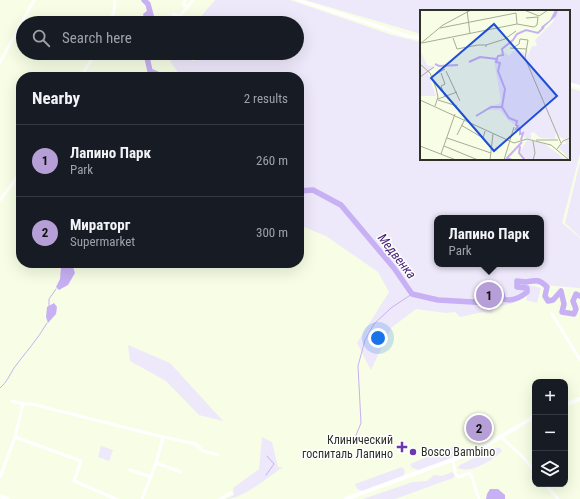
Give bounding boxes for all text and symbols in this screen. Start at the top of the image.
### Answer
inset map [420,10,570,160]
search box [16,16,304,60]
icon: search [30,27,52,49]
text: Search here [62,29,132,47]
text: Nearby [32,88,80,108]
text: 2 results [244,91,288,106]
text: Лапино Парк [70,144,151,162]
text: 1 [42,153,48,168]
text: 260 m [256,153,288,168]
text: Park [70,162,93,177]
popup [434,215,544,267]
text: Мираторг [70,216,130,234]
text: 2 [42,225,48,240]
text: 300 m [256,225,288,240]
text: Лапино Парк [449,225,529,243]
water label: Медвенка [375,231,419,281]
text: Supermarket [70,234,135,249]
text: Park [449,243,472,258]
pin: 1 [476,280,502,310]
your location [368,328,388,348]
map controls [532,379,568,487]
button: + [532,379,568,415]
pin: 2 [466,413,492,443]
button: − [532,415,568,451]
place label: Клинический госпиталь Лапино [302,433,393,461]
marker: Клинический госпиталь Лапино [396,441,408,453]
place label: Bosco Bambino [421,445,495,459]
marker: Bosco Bambino [408,447,418,457]
button: layers [532,451,568,487]

